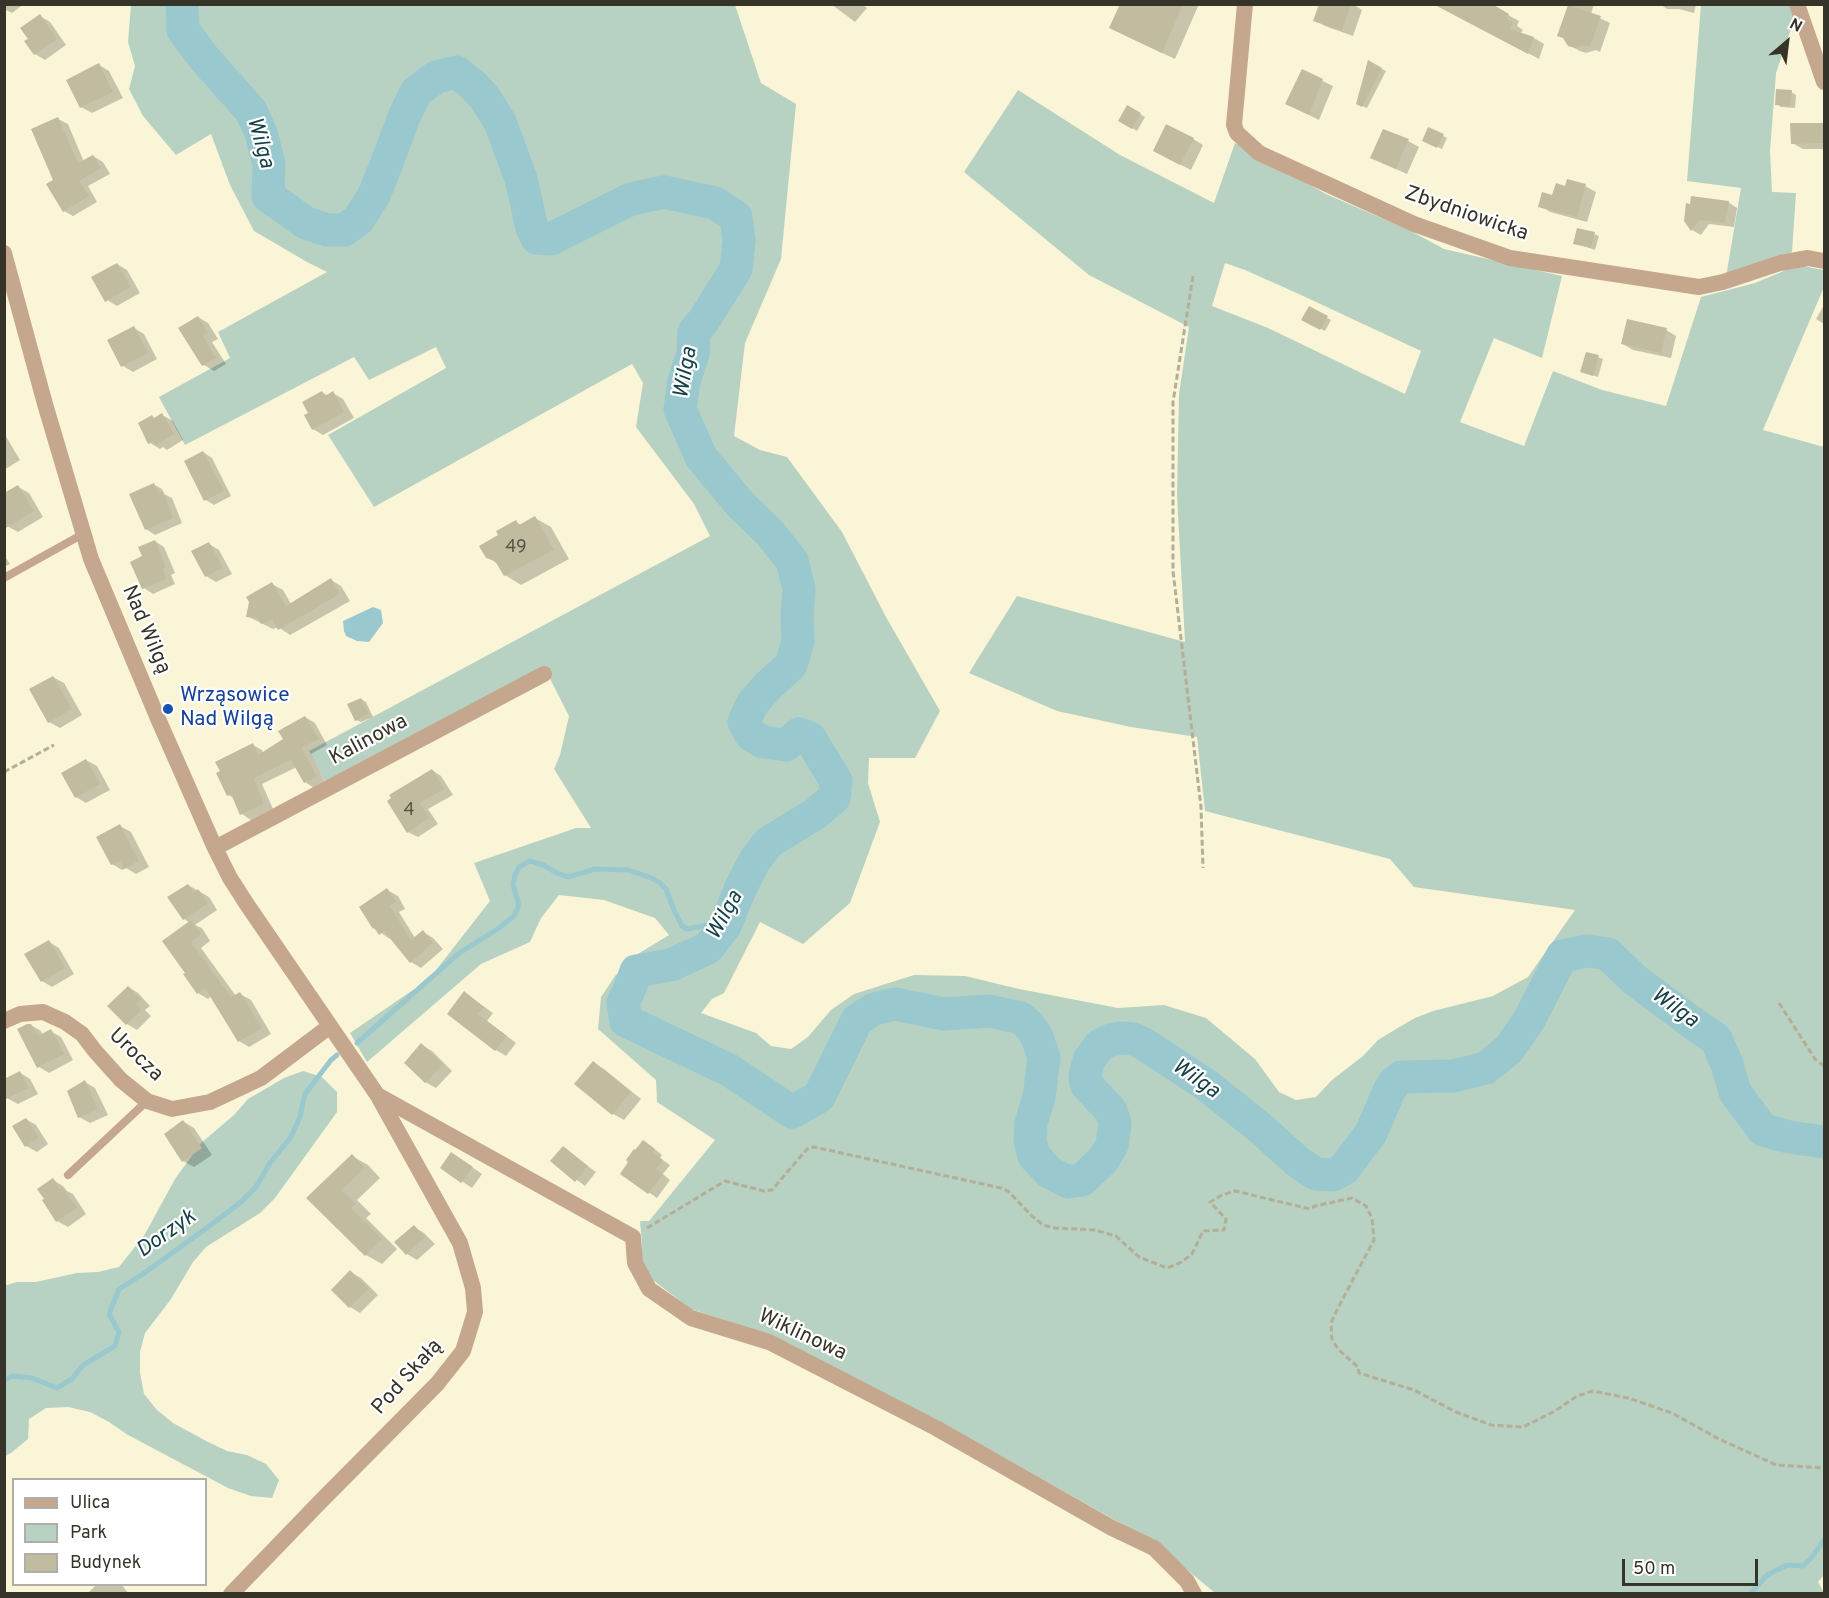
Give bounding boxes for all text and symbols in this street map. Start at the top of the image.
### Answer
north arrow [1757,12,1817,72]
text: N [1786,15,1805,38]
water label: Wilga [239,114,279,172]
street label: Zbydniowicka [1401,182,1531,248]
water label: Wilga [669,345,705,401]
house number: 49 [505,537,527,559]
street label: Nad Wilgą [115,582,175,678]
place label: Wrząsowice Nad Wilgą [180,684,290,734]
marker: Wrząsowice Nad Wilgą [161,702,175,716]
street label: Kalinowa [326,710,412,772]
house number: 4 [403,800,415,822]
water label: Wilga [702,887,750,945]
water label: Wilga [1645,983,1703,1035]
street label: Urocza [102,1024,168,1088]
water label: Wilga [1166,1054,1224,1106]
water label: Dorzyk [132,1205,202,1265]
street label: Wiklinowa [754,1305,850,1367]
street label: Pod Skałą [368,1335,448,1421]
legend [12,1478,207,1586]
text: Ulica [70,1492,110,1515]
text: Park [70,1522,107,1545]
scale bar [1625,1547,1762,1585]
text: Budynek [70,1552,141,1575]
text: 50 m [1633,1558,1675,1581]

